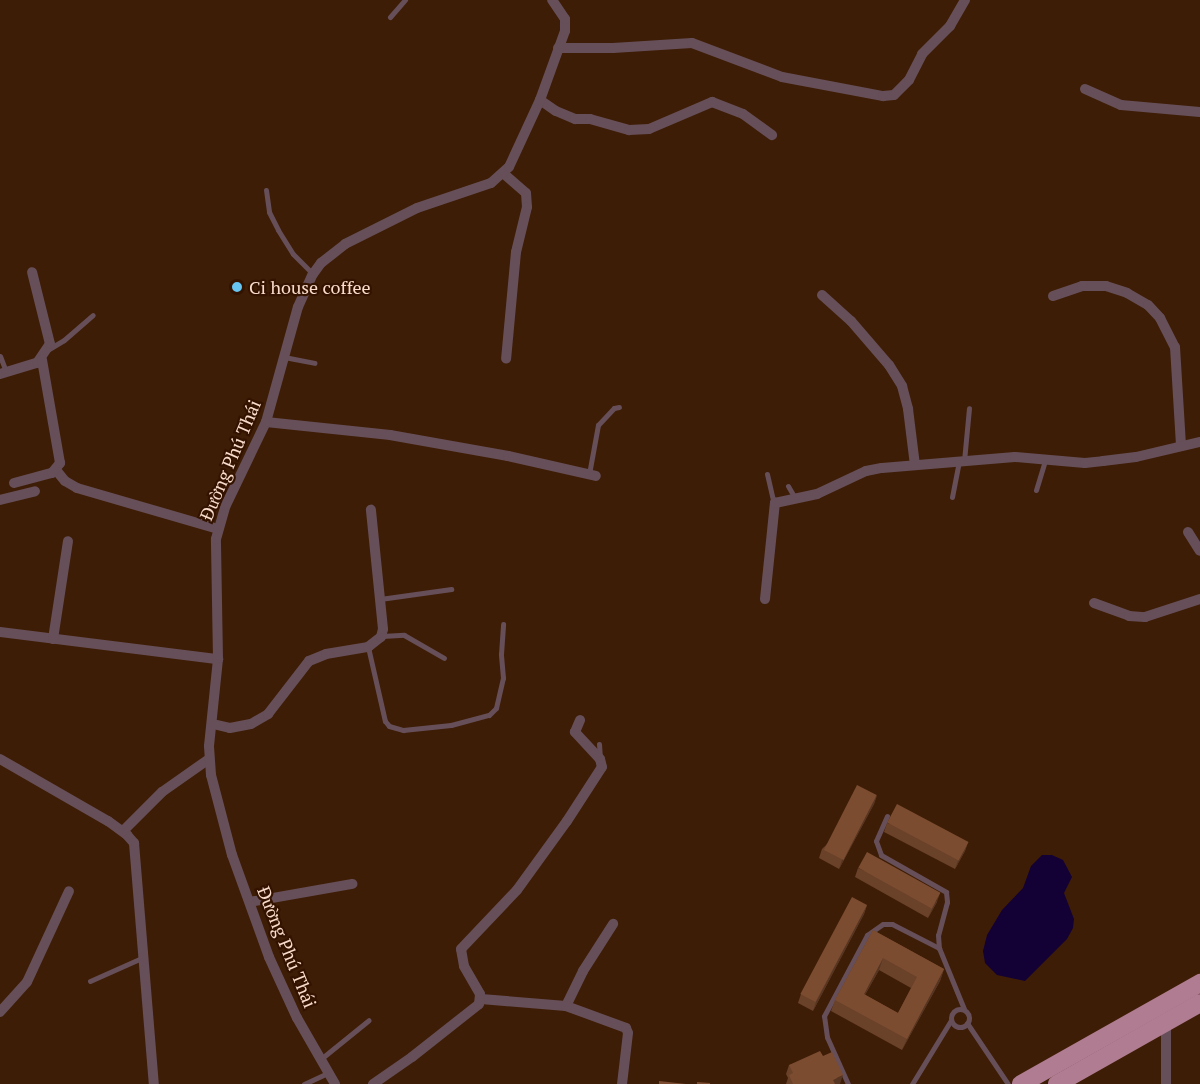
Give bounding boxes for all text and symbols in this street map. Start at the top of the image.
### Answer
place label: Ci house coffee [249,276,371,298]
marker: Ci house coffee [230,280,244,294]
street label: Đường Phú Thái [195,397,265,523]
street label: Đường Phú Thái [253,883,321,1011]

